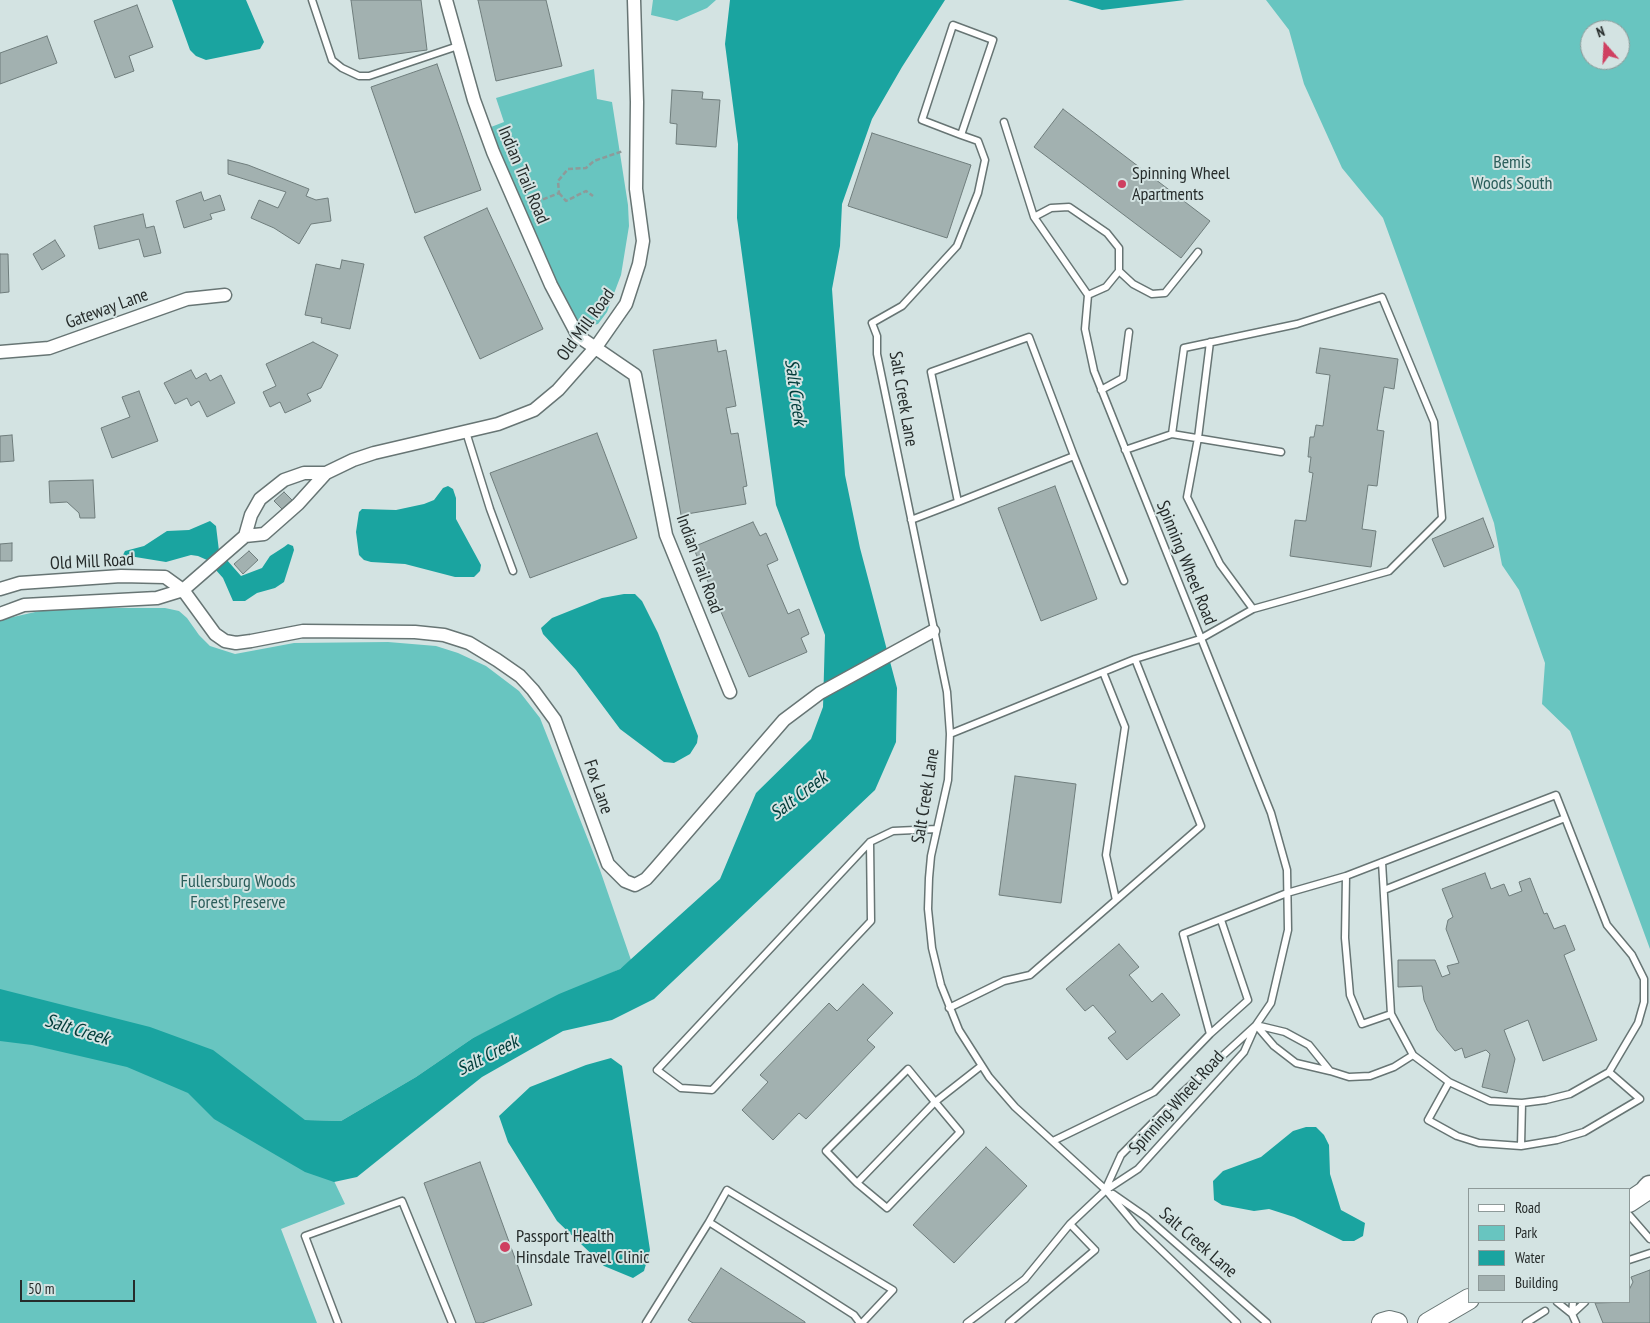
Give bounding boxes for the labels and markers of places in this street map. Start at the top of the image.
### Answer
place label: Spinning Wheel Apartments [1132,163,1230,205]
marker: Spinning Wheel Apartments [1116,178,1128,190]
place label: Passport Health Hinsdale Travel Clinic [516,1226,650,1268]
marker: Passport Health Hinsdale Travel Clinic [498,1240,512,1254]

